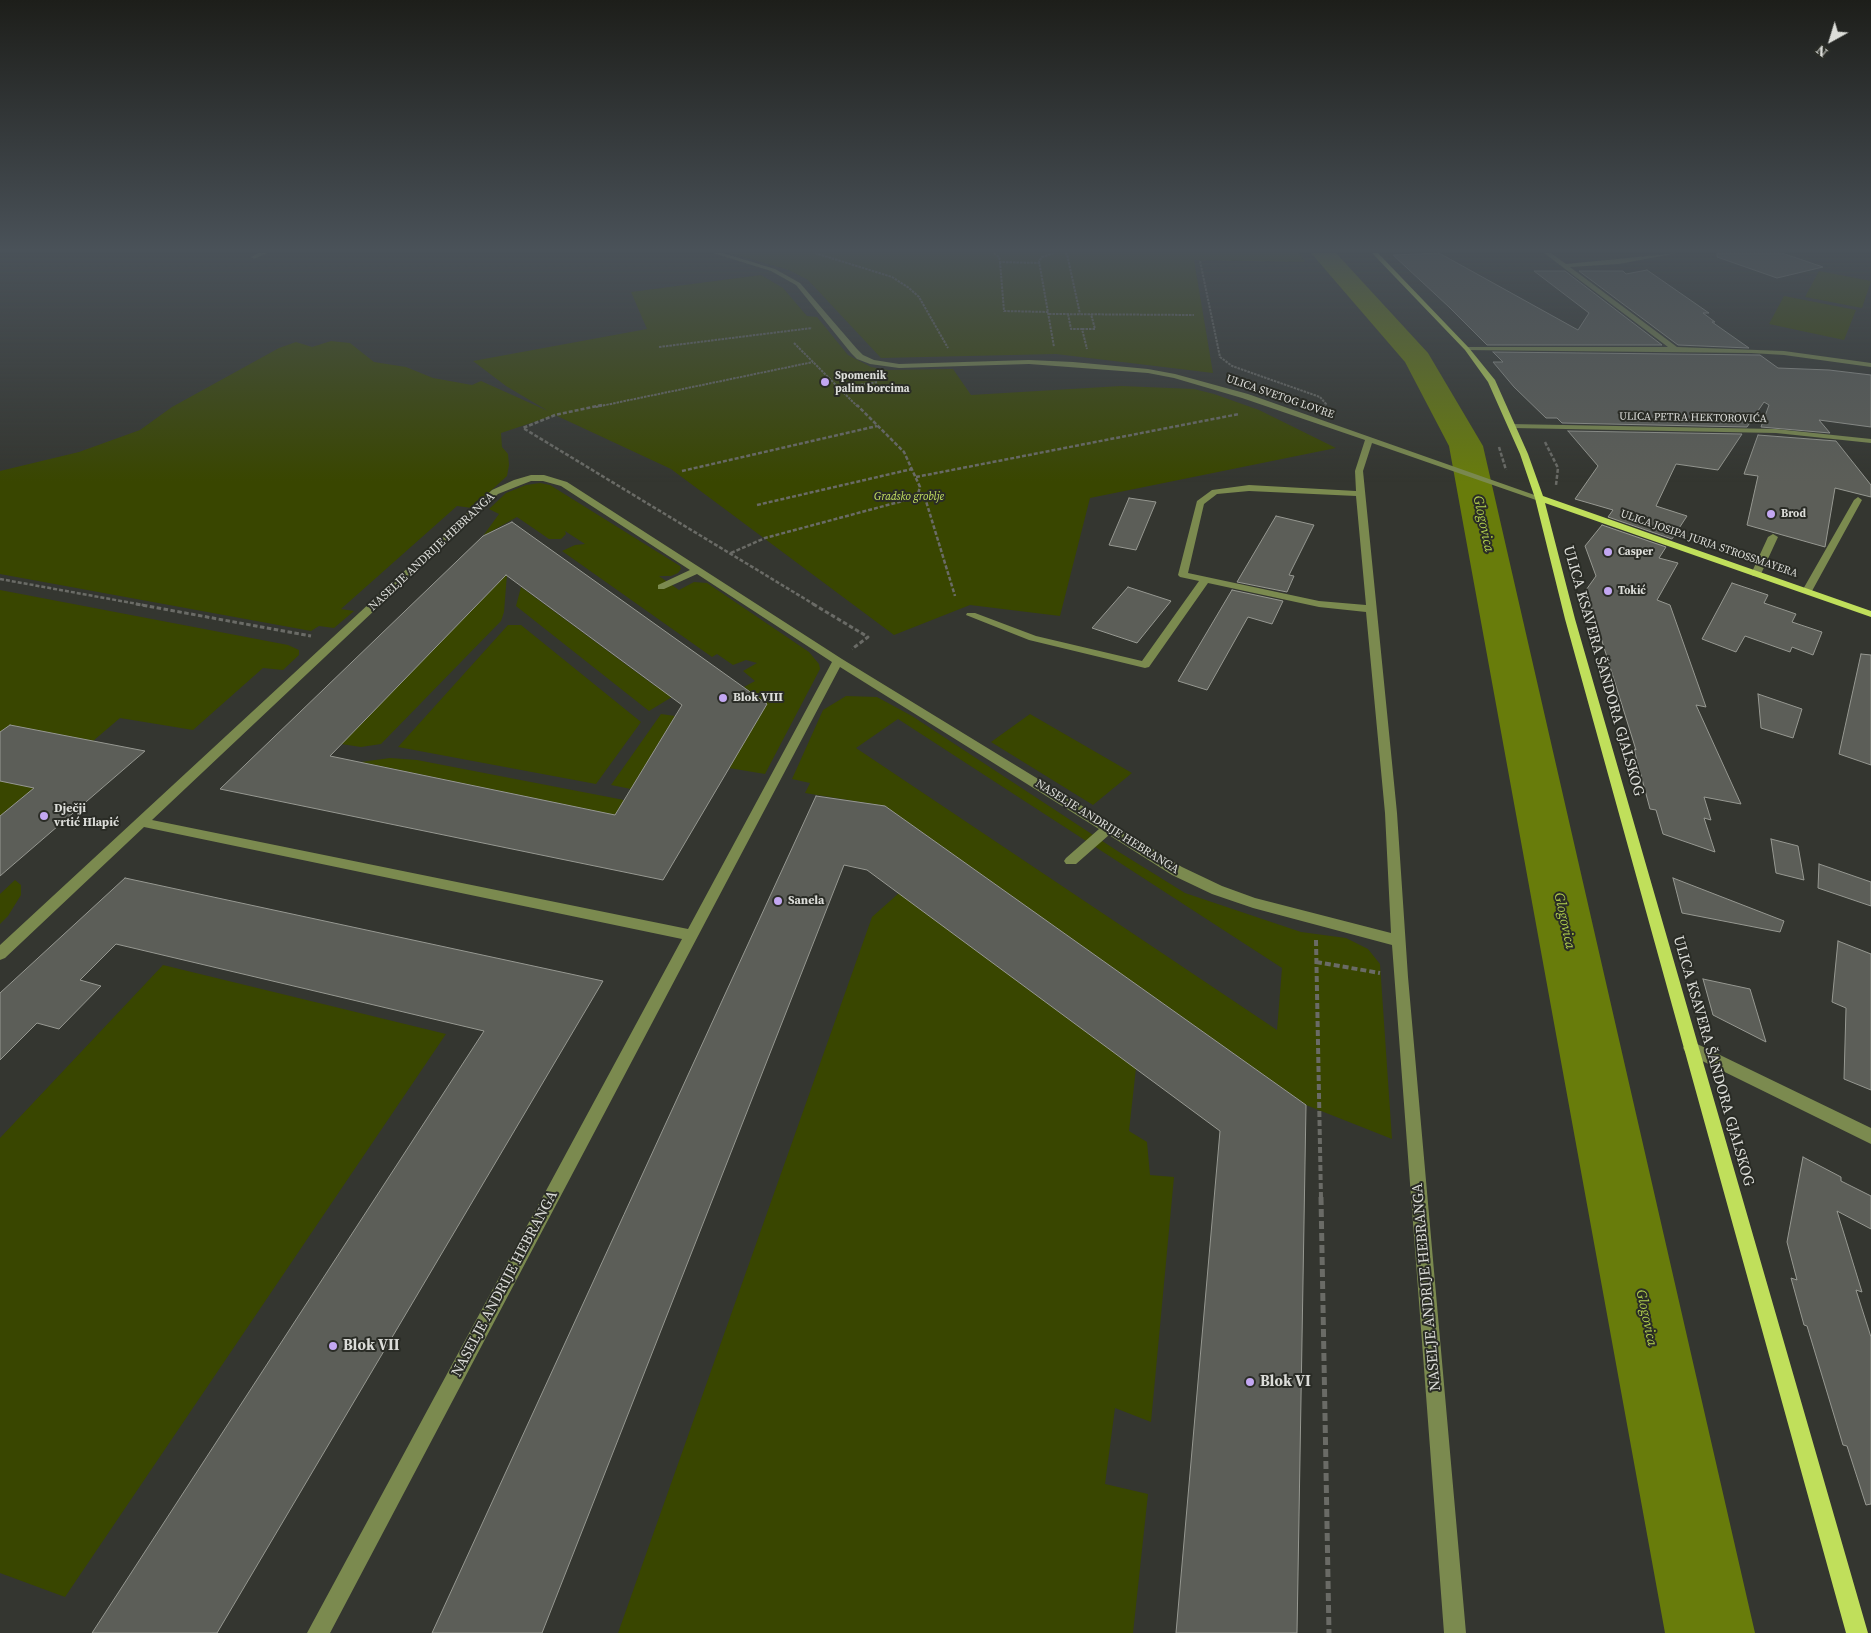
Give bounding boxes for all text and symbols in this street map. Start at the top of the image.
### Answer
north arrow [1806,15,1856,65]
text: N [1811,41,1832,63]
place label: Spomenik palim borcima [835,369,910,395]
street label: ULICA SVETOG LOVRE [1224,372,1336,422]
marker: Spomenik palim borcima [819,376,831,388]
street label: ULICA PETRA HEKTOROVIĆA [1619,410,1767,426]
street label: NASELJE ANDRIJE HEBRANGA [366,490,498,614]
park label: Gradsko groblje [874,490,944,504]
water label: Glogovica [1469,494,1497,554]
street label: ULICA JOSIPA JURJA STROSSMAYERA [1619,507,1799,581]
place label: Brod [1781,507,1806,521]
marker: Brod [1765,508,1777,520]
street label: ULICA KSAVERA ŠANDORA GJALSKOG [1559,544,1647,798]
place label: Casper [1618,545,1653,559]
marker: Casper [1602,546,1614,558]
place label: Tokić [1618,584,1646,598]
marker: Tokić [1602,585,1614,597]
place label: Blok VIII [733,691,783,705]
marker: Blok VIII [717,692,729,704]
street label: NASELJE ANDRIJE HEBRANGA [1032,777,1182,877]
place label: Dječji vrtić Hlapić [54,802,119,830]
marker: Dječji vrtić Hlapić [38,810,50,822]
water label: Glogovica [1550,891,1578,951]
place label: Sanela [788,894,824,908]
marker: Sanela [772,895,784,907]
street label: ULICA KSAVERA ŠANDORA GJALSKOG [1669,934,1757,1188]
street label: NASELJE ANDRIJE HEBRANGA [1409,1182,1445,1392]
street label: NASELJE ANDRIJE HEBRANGA [448,1188,562,1380]
water label: Glogovica [1632,1288,1660,1348]
place label: Blok VII [343,1337,400,1355]
marker: Blok VII [327,1340,339,1352]
place label: Blok VI [1260,1373,1311,1391]
marker: Blok VI [1244,1376,1256,1388]

